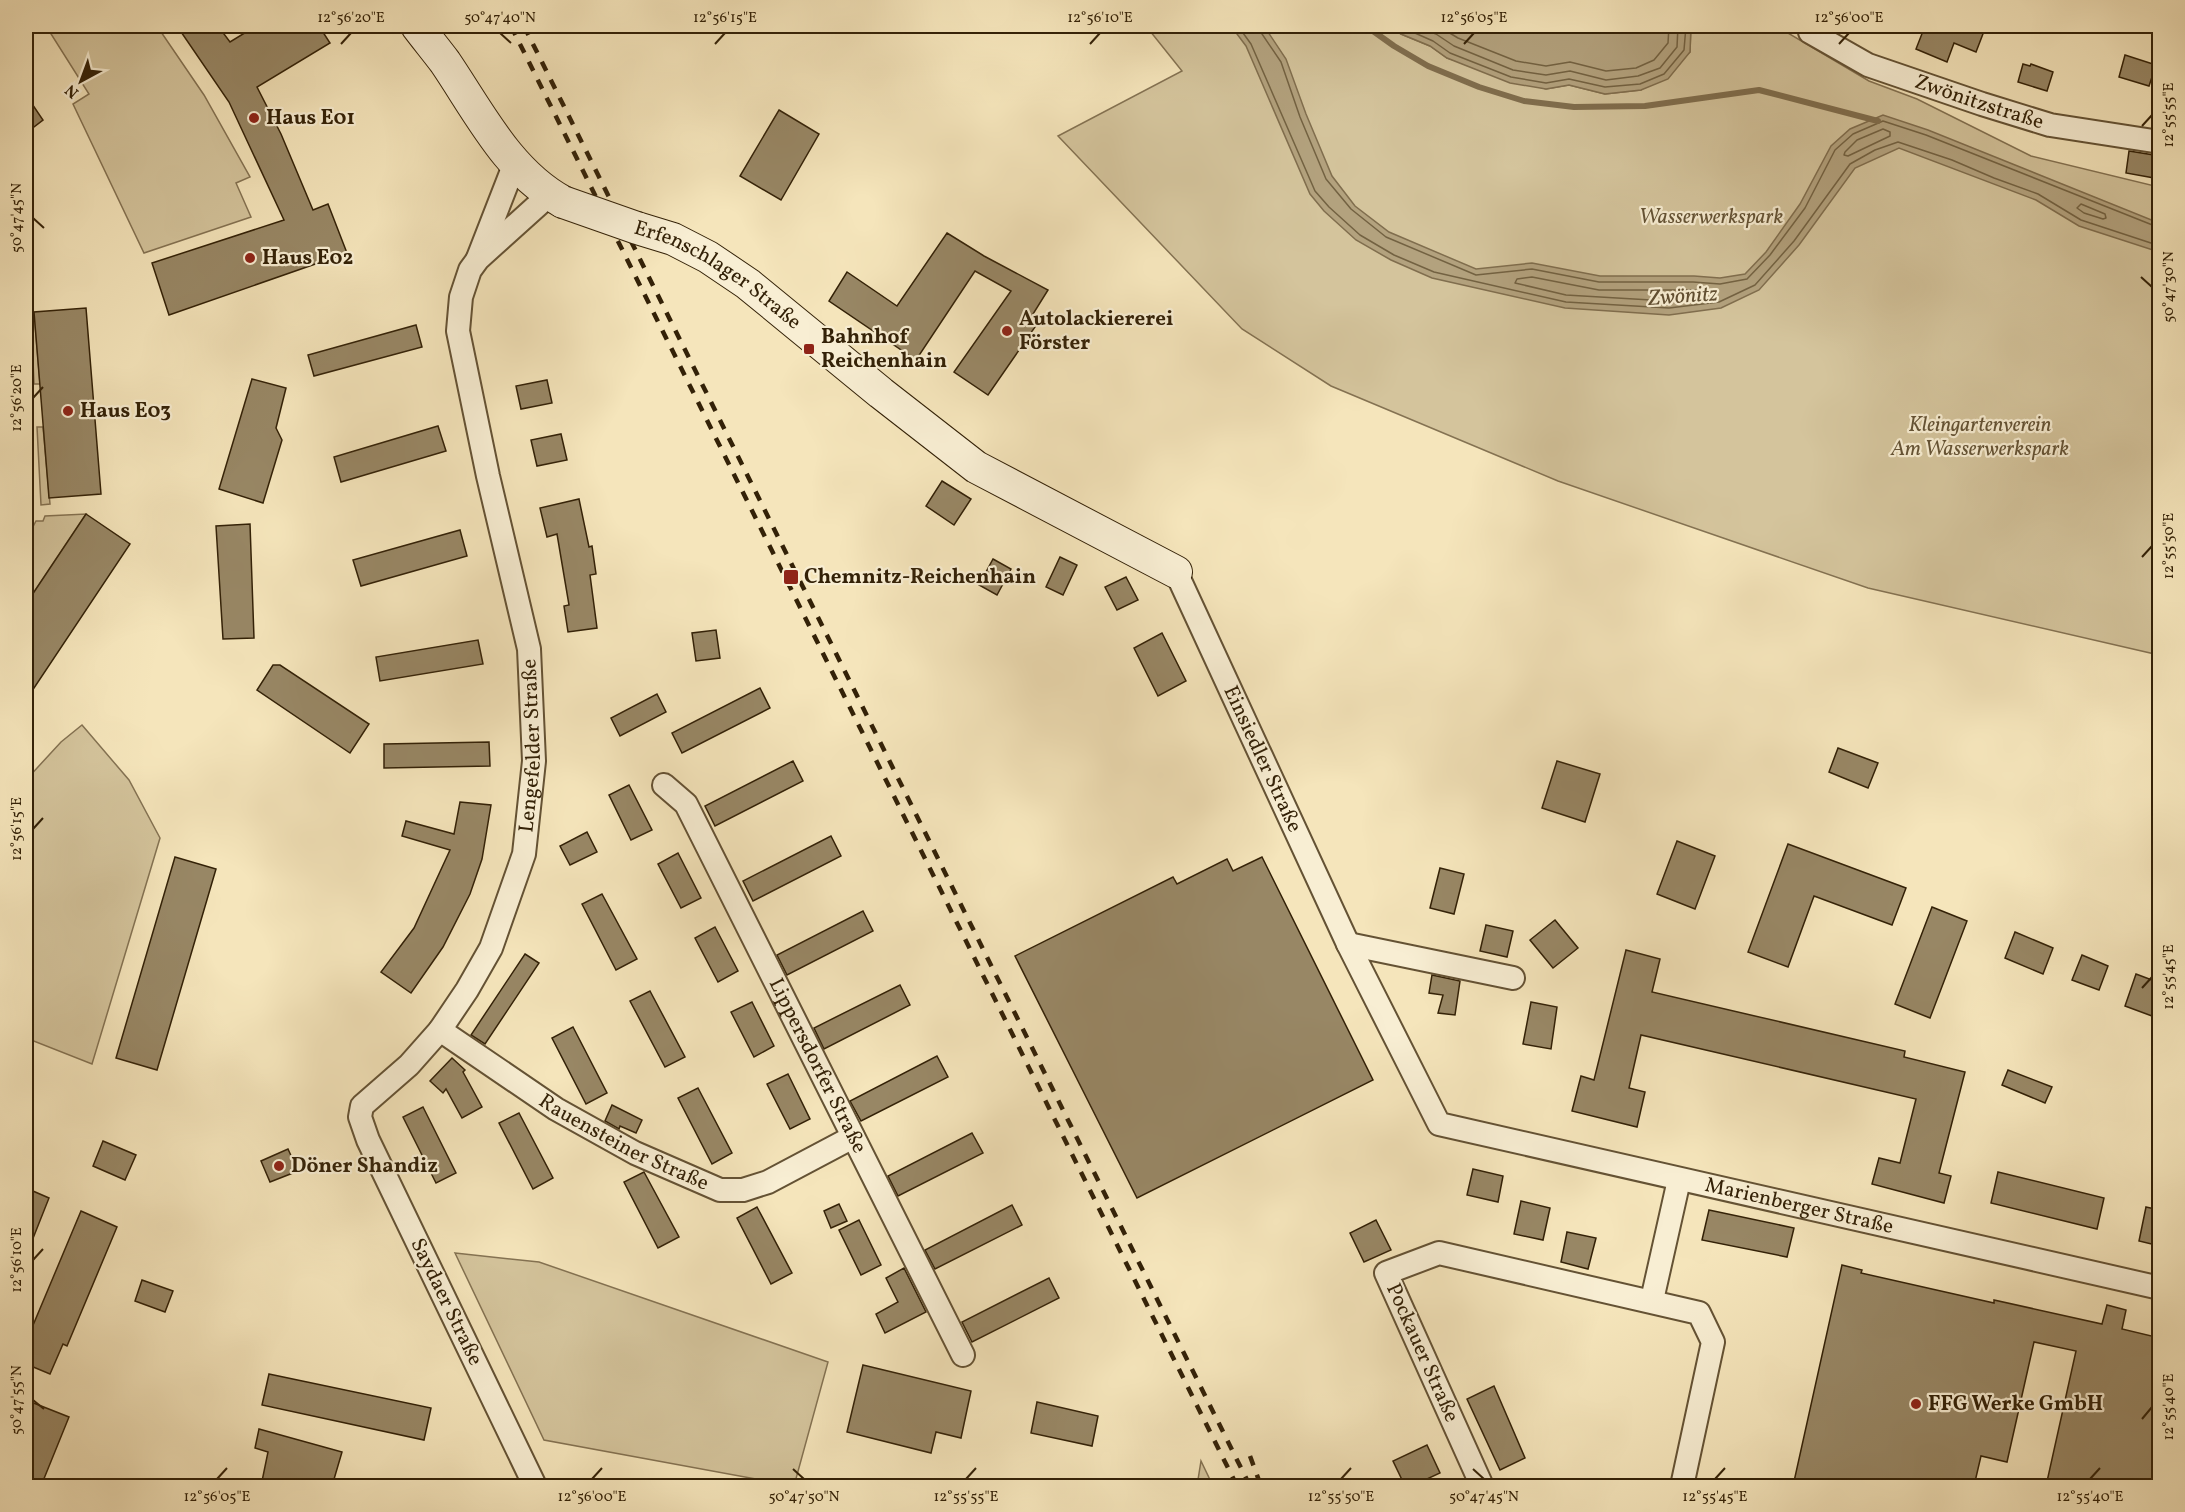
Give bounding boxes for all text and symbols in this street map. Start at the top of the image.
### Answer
text: 12°56'20"E [317,8,385,29]
text: 50°47'40"N [464,8,536,29]
text: 12°56'15"E [693,8,757,29]
text: 12°56'10"E [1067,8,1133,29]
text: 12°56'05"E [1441,8,1507,29]
text: 12°56'00"E [1815,8,1883,29]
north arrow [51,51,111,111]
street label: Zwönitzstraße [1911,67,2047,137]
text: N [61,78,84,103]
text: 12°55'55"E [2159,82,2180,148]
place label: Haus E01 [266,104,355,133]
marker: Haus E01 [247,111,261,125]
text: 50°47'45"N [7,183,28,253]
park label: Wasserwerkspark [1639,203,1783,232]
street label: Erfenschlager Straße [630,213,808,337]
place label: Haus E02 [262,244,353,273]
marker: Haus E02 [243,251,257,265]
text: 50°47'30"N [2159,251,2180,323]
water label: Zwönitz [1646,279,1719,315]
place label: Autolackiererei Förster [1019,305,1173,358]
place label: Bahnhof Reichenhain [821,323,947,376]
marker: Autolackiererei Förster [1000,324,1014,338]
marker: Bahnhof Reichenhain [802,342,816,356]
text: 12°56'20"E [7,364,28,432]
place label: Haus E03 [80,397,171,426]
marker: Haus E03 [61,404,75,418]
park label: Kleingartenverein Am Wasserwerkspark [1890,411,2069,464]
text: 12°55'50"E [2159,513,2180,579]
place label: Chemnitz-Reichenhain [804,563,1036,592]
marker: Chemnitz-Reichenhain [782,568,800,586]
street label: Lengefelder Straße [512,658,548,834]
street label: Einsiedler Straße [1216,681,1309,837]
text: 12°56'15"E [7,797,28,861]
text: 12°55'45"E [2159,944,2180,1010]
street label: Lippersdorfer Straße [761,973,874,1158]
street label: Rauensteiner Straße [533,1087,713,1198]
place label: Döner Shandiz [291,1152,438,1181]
marker: Döner Shandiz [272,1159,286,1173]
street label: Marienberger Straße [1702,1170,1896,1241]
text: 12°56'10"E [7,1227,28,1293]
street label: Saydaer Straße [403,1233,489,1371]
street label: Pockauer Straße [1378,1279,1466,1427]
text: 50°47'55"N [7,1365,28,1435]
text: 12°55'40"E [2159,1374,2180,1440]
place label: FFG Werke GmbH [1928,1390,2103,1419]
marker: FFG Werke GmbH [1909,1397,1923,1411]
text: 12°56'05"E [184,1487,250,1508]
text: 12°56'00"E [558,1487,626,1508]
text: 50°47'50"N [768,1487,840,1508]
text: 12°55'55"E [933,1487,999,1508]
text: 12°55'50"E [1308,1487,1374,1508]
text: 50°47'45"N [1449,1487,1519,1508]
text: 12°55'45"E [1682,1487,1748,1508]
text: 12°55'40"E [2057,1487,2123,1508]

